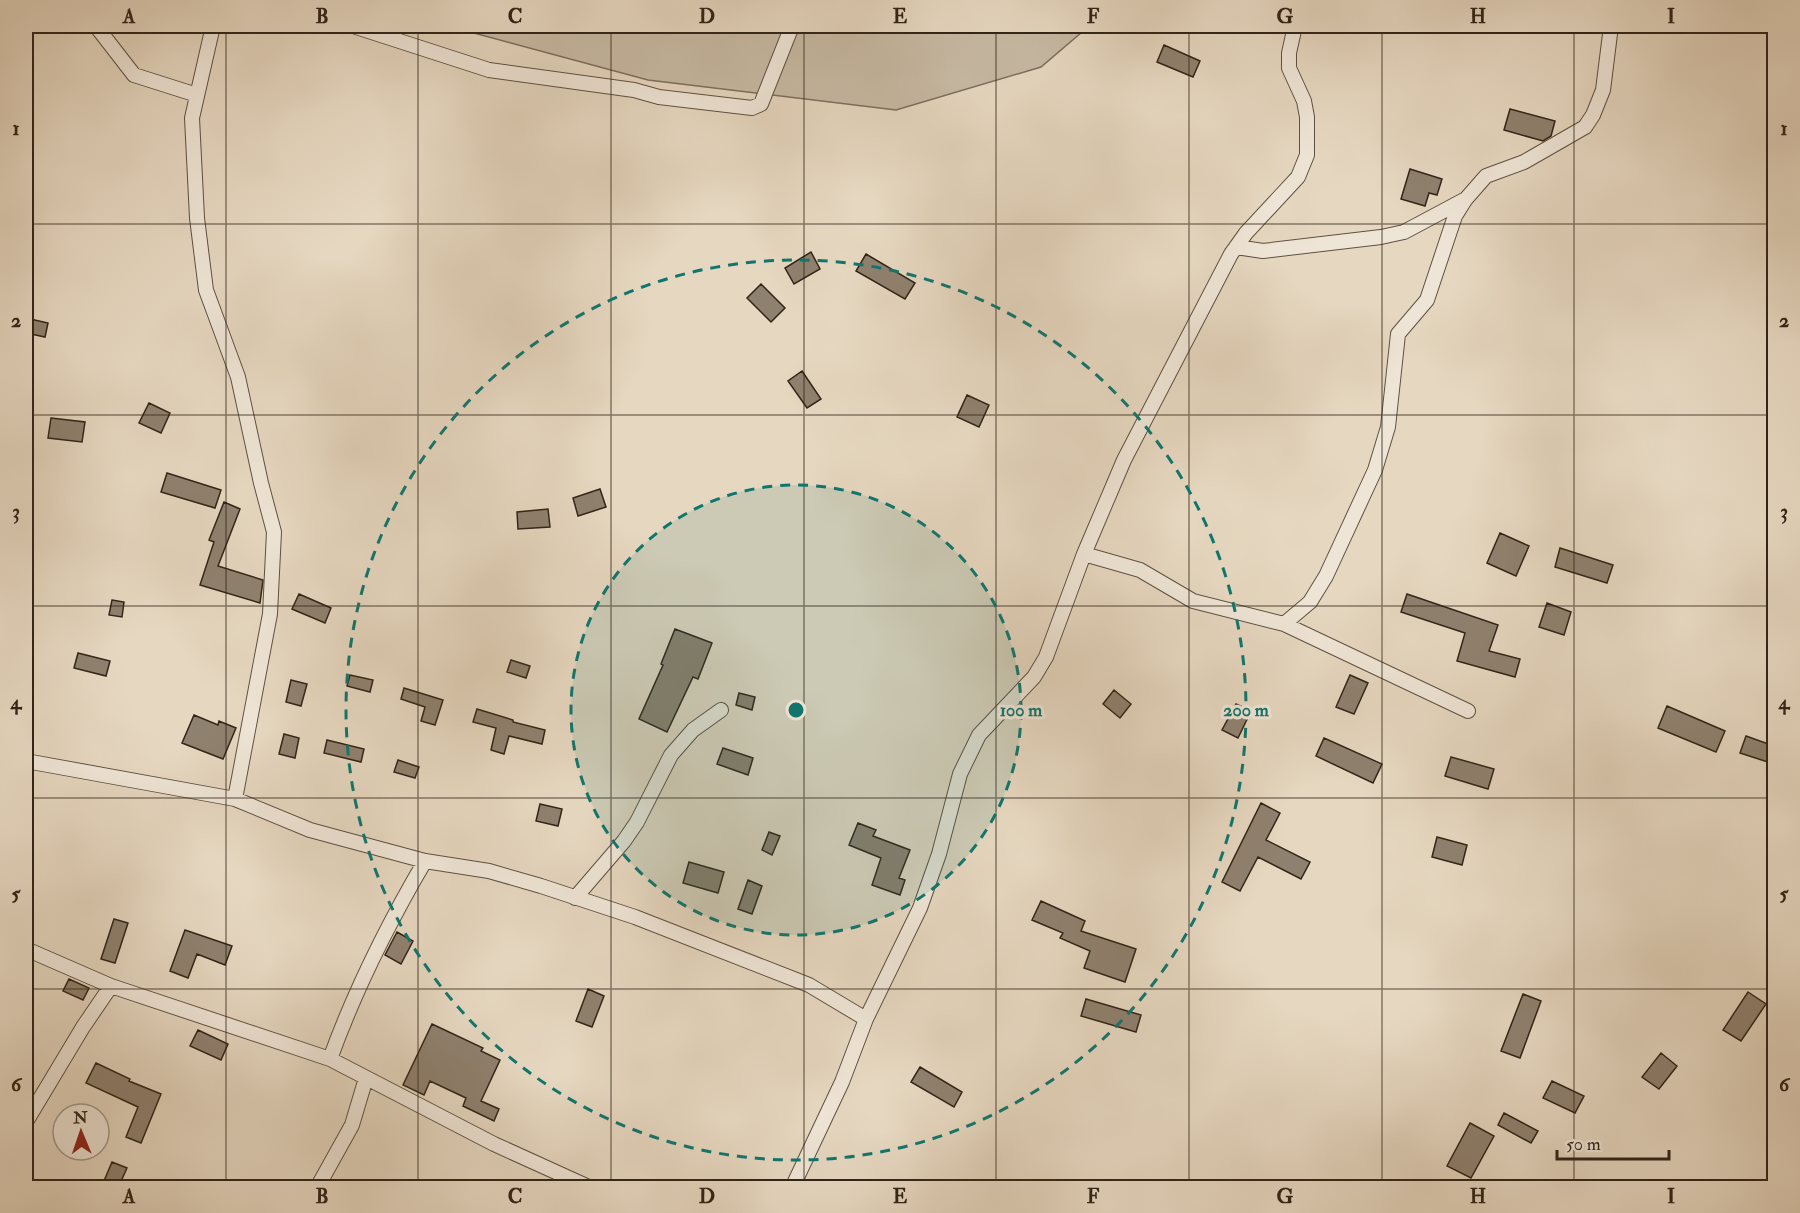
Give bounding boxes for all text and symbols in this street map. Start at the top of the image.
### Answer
text: A [122,4,136,29]
text: B [315,4,329,29]
text: C [508,4,522,29]
text: D [699,4,715,29]
text: E [893,4,908,29]
text: F [1087,4,1100,29]
text: G [1277,4,1294,29]
text: H [1470,4,1486,29]
text: I [1667,4,1675,29]
text: 1 [12,116,20,141]
text: 1 [1780,116,1788,141]
text: 2 [11,308,21,333]
text: 2 [1779,308,1789,333]
text: 3 [12,499,20,524]
text: 3 [1780,499,1788,524]
text: 4 [10,690,23,715]
text: 4 [1778,690,1791,715]
text: 100 m [1000,699,1043,722]
text: 200 m [1223,699,1270,722]
centre of rings [786,700,806,720]
text: 5 [12,881,22,906]
text: 5 [1780,881,1790,906]
text: 6 [11,1072,23,1097]
text: 6 [1779,1072,1791,1097]
north arrow [51,1102,111,1162]
text: N [72,1108,89,1128]
scale bar [1557,1123,1670,1161]
text: 50 m [1566,1133,1601,1156]
text: A [122,1184,136,1209]
text: B [315,1184,329,1209]
text: C [508,1184,522,1209]
text: D [699,1184,715,1209]
text: E [893,1184,908,1209]
text: F [1087,1184,1100,1209]
text: G [1277,1184,1294,1209]
text: H [1470,1184,1486,1209]
text: I [1667,1184,1675,1209]

